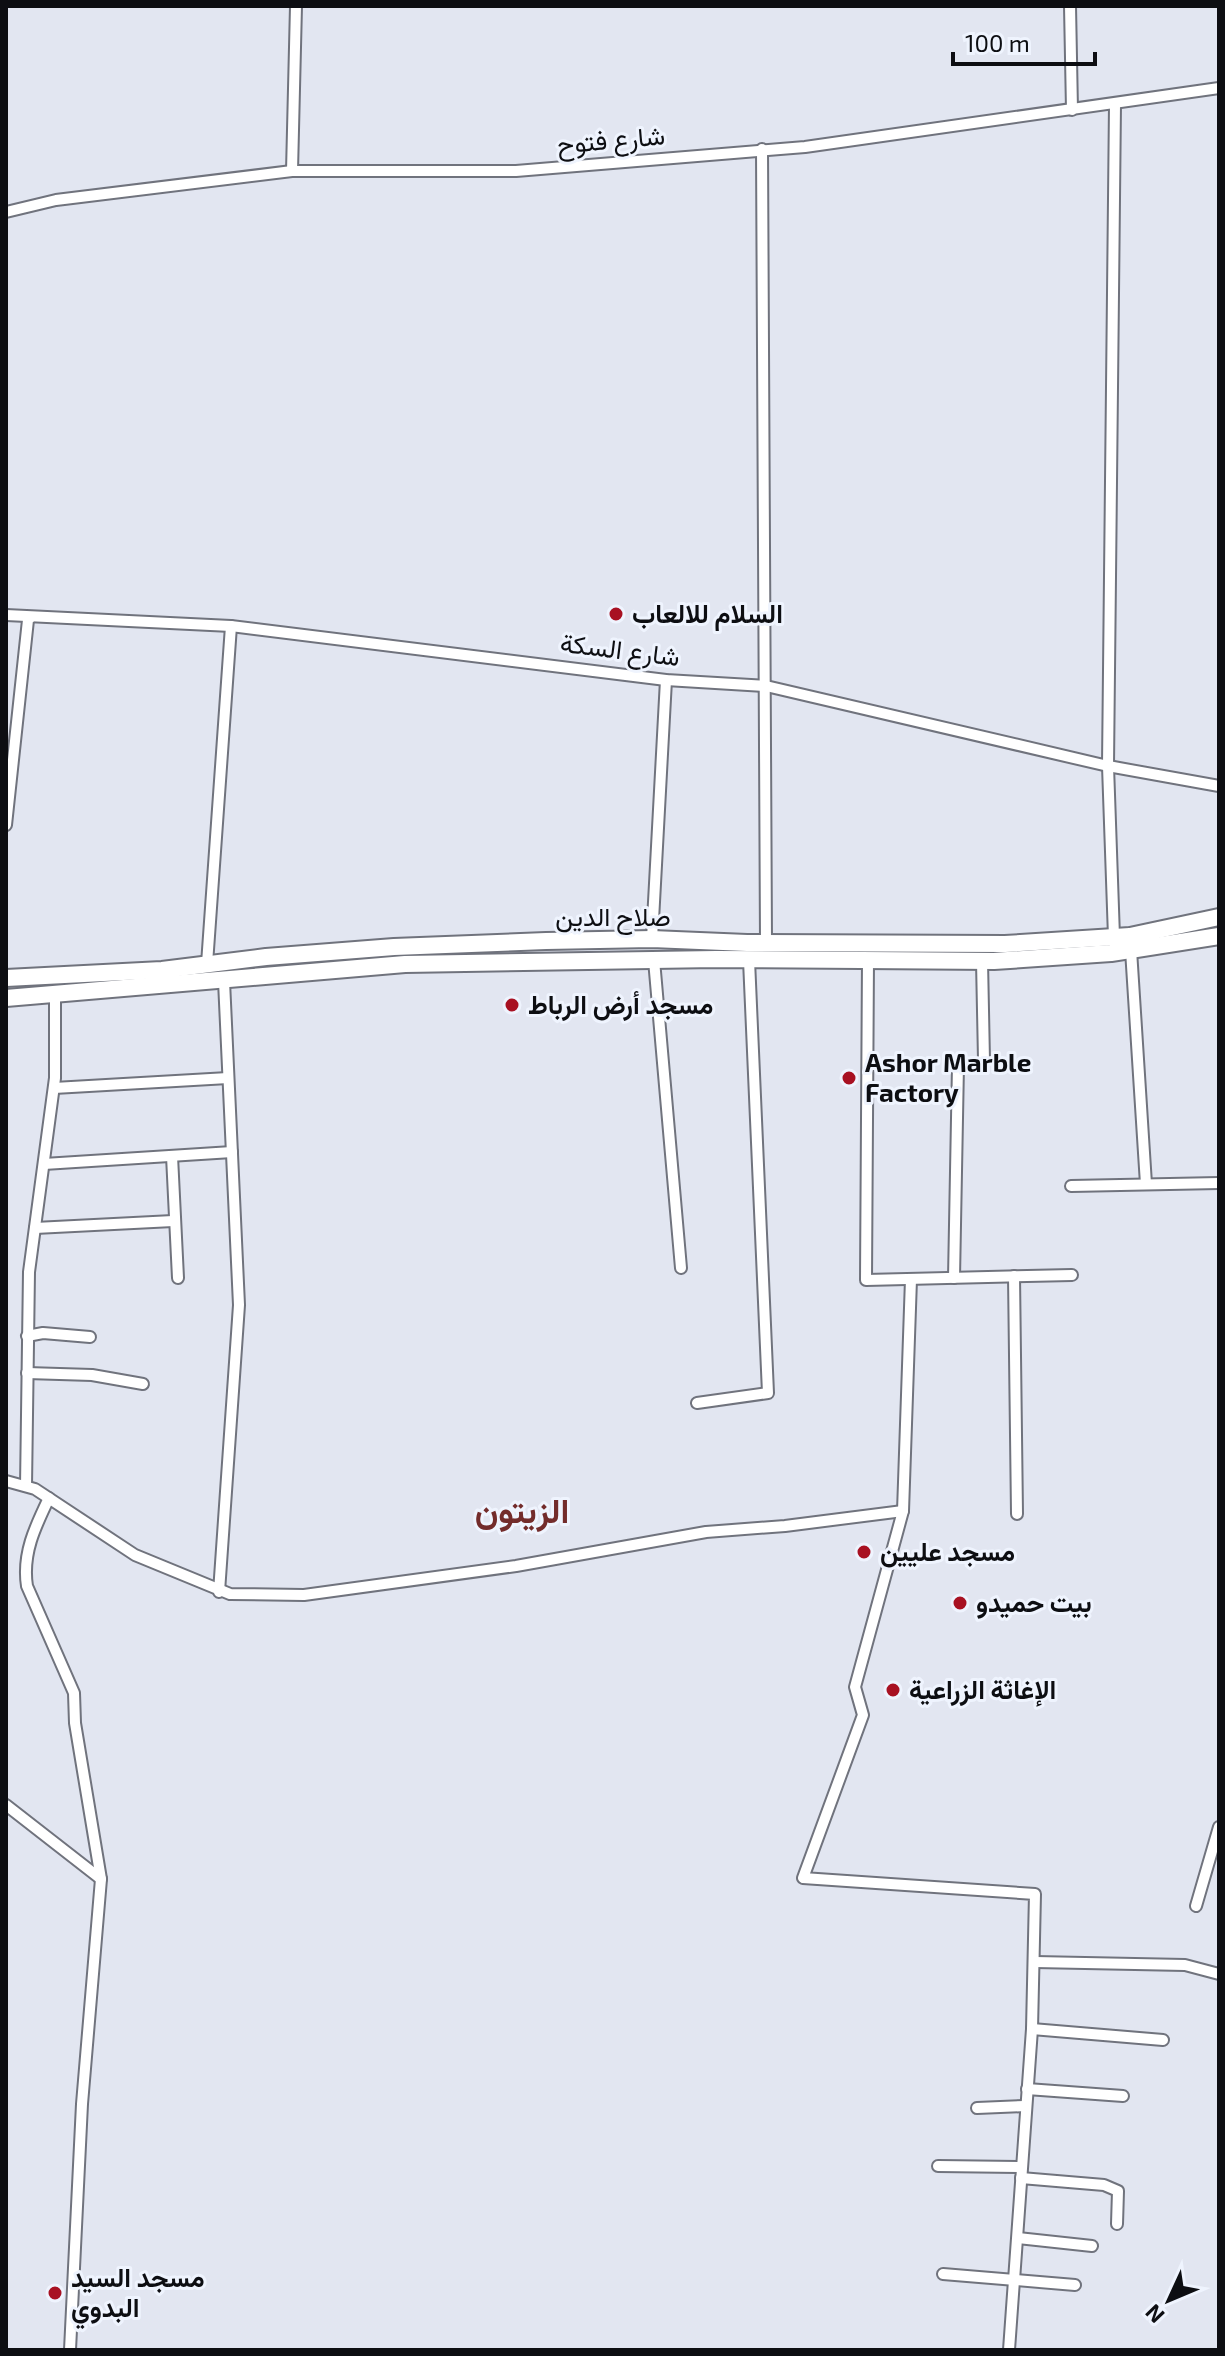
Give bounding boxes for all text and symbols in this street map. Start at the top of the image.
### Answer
scale bar [953,16,1095,66]
text: 100 m [965,28,1030,57]
street label: شارع فتوح [556,118,666,163]
place label: السلام للالعاب [632,597,783,631]
marker: السلام للالعاب [607,605,625,623]
street label: شارع السكة [558,626,682,675]
street label: صلاح الدين [555,900,671,935]
place label: مسجد أرض الرباط [528,988,713,1021]
marker: مسجد أرض الرباط [503,996,521,1014]
place label: Ashor Marble Factory [865,1046,1031,1108]
marker: Ashor Marble Factory [840,1069,858,1087]
district label: الزيتون [475,1489,569,1533]
place label: مسجد عليين [880,1535,1015,1568]
marker: مسجد عليين [855,1543,873,1561]
place label: بيت حميدو [976,1586,1092,1619]
marker: بيت حميدو [951,1594,969,1612]
place label: الإغاثة الزراعية [909,1673,1056,1707]
marker: الإغاثة الزراعية [884,1681,902,1699]
north arrow [1129,2260,1209,2340]
place label: مسجد السيد البدوي [71,2261,205,2330]
marker: مسجد السيد البدوي [46,2284,64,2302]
text: N [1139,2300,1169,2329]

